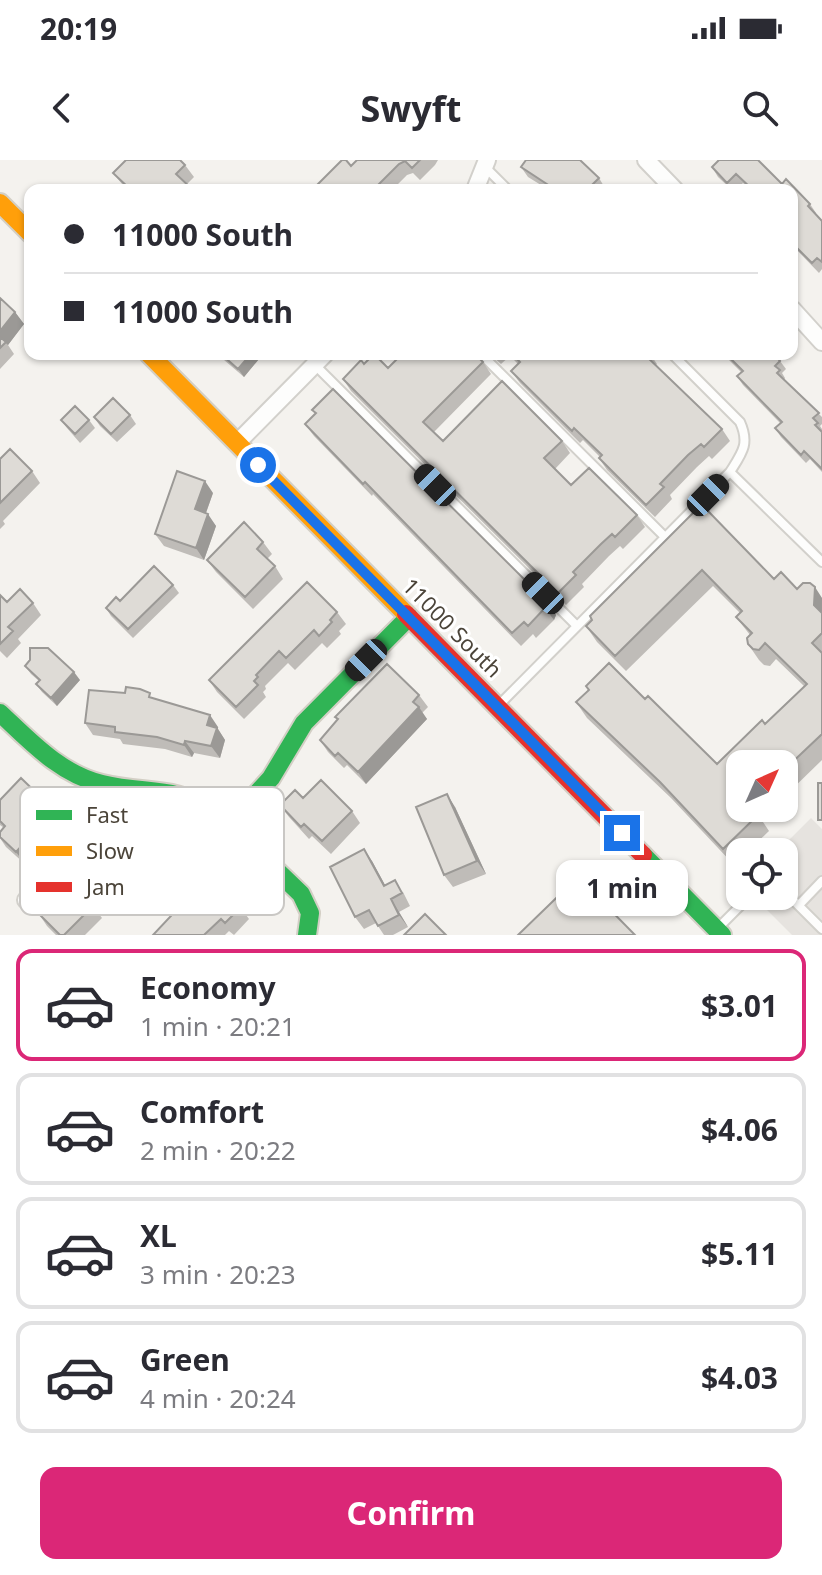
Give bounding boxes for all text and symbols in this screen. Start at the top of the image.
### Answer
text: 20:19 [40,8,117,49]
text: Swyft [361,84,461,133]
icon: back [40,86,84,130]
icon: search [738,86,782,130]
text: 11000 South [112,214,293,255]
text: 11000 South [112,291,293,332]
route start [240,447,276,483]
car [410,460,460,510]
car [683,470,733,520]
car [518,568,568,618]
street label: 11000 South [397,571,509,683]
car [341,635,391,685]
north arrow [726,750,798,822]
map controls [726,750,798,910]
legend [20,787,284,915]
text: Fast [86,799,128,829]
route end [604,815,640,851]
text: Slow [86,835,135,865]
button: locate [726,838,798,910]
callout: 1 min [556,861,688,917]
text: 1 min [586,870,658,906]
text: Jam [84,871,125,901]
text: Economy [140,967,276,1008]
icon: car [44,969,116,1041]
text: $3.01 [701,985,778,1026]
text: 1 min · 20:21 [140,1008,296,1044]
text: Comfort [140,1091,264,1132]
icon: car [44,1093,116,1165]
text: $4.06 [701,1109,778,1150]
text: 2 min · 20:22 [140,1132,296,1168]
text: XL [140,1215,177,1256]
icon: car [44,1217,116,1289]
text: $5.11 [701,1233,778,1274]
text: 3 min · 20:23 [140,1256,296,1292]
text: Green [140,1339,230,1380]
icon: car [44,1341,116,1413]
text: $4.03 [701,1357,778,1398]
text: 4 min · 20:24 [140,1380,296,1416]
button: Confirm [40,1467,782,1559]

